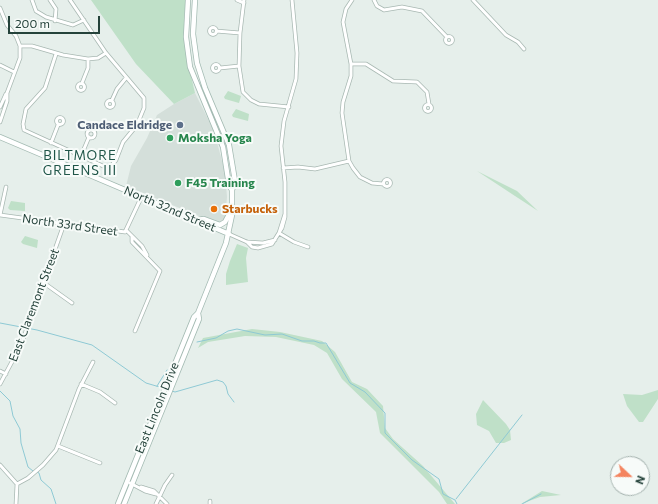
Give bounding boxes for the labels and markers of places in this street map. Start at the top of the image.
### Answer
place label: Candace Eldridge [77,118,172,132]
marker: Candace Eldridge [175,120,185,130]
place label: Moksha Yoga [178,131,252,145]
marker: Moksha Yoga [165,133,175,143]
place label: F45 Training [186,176,255,190]
marker: F45 Training [173,178,183,188]
place label: Starbucks [222,202,278,216]
marker: Starbucks [209,204,219,214]

